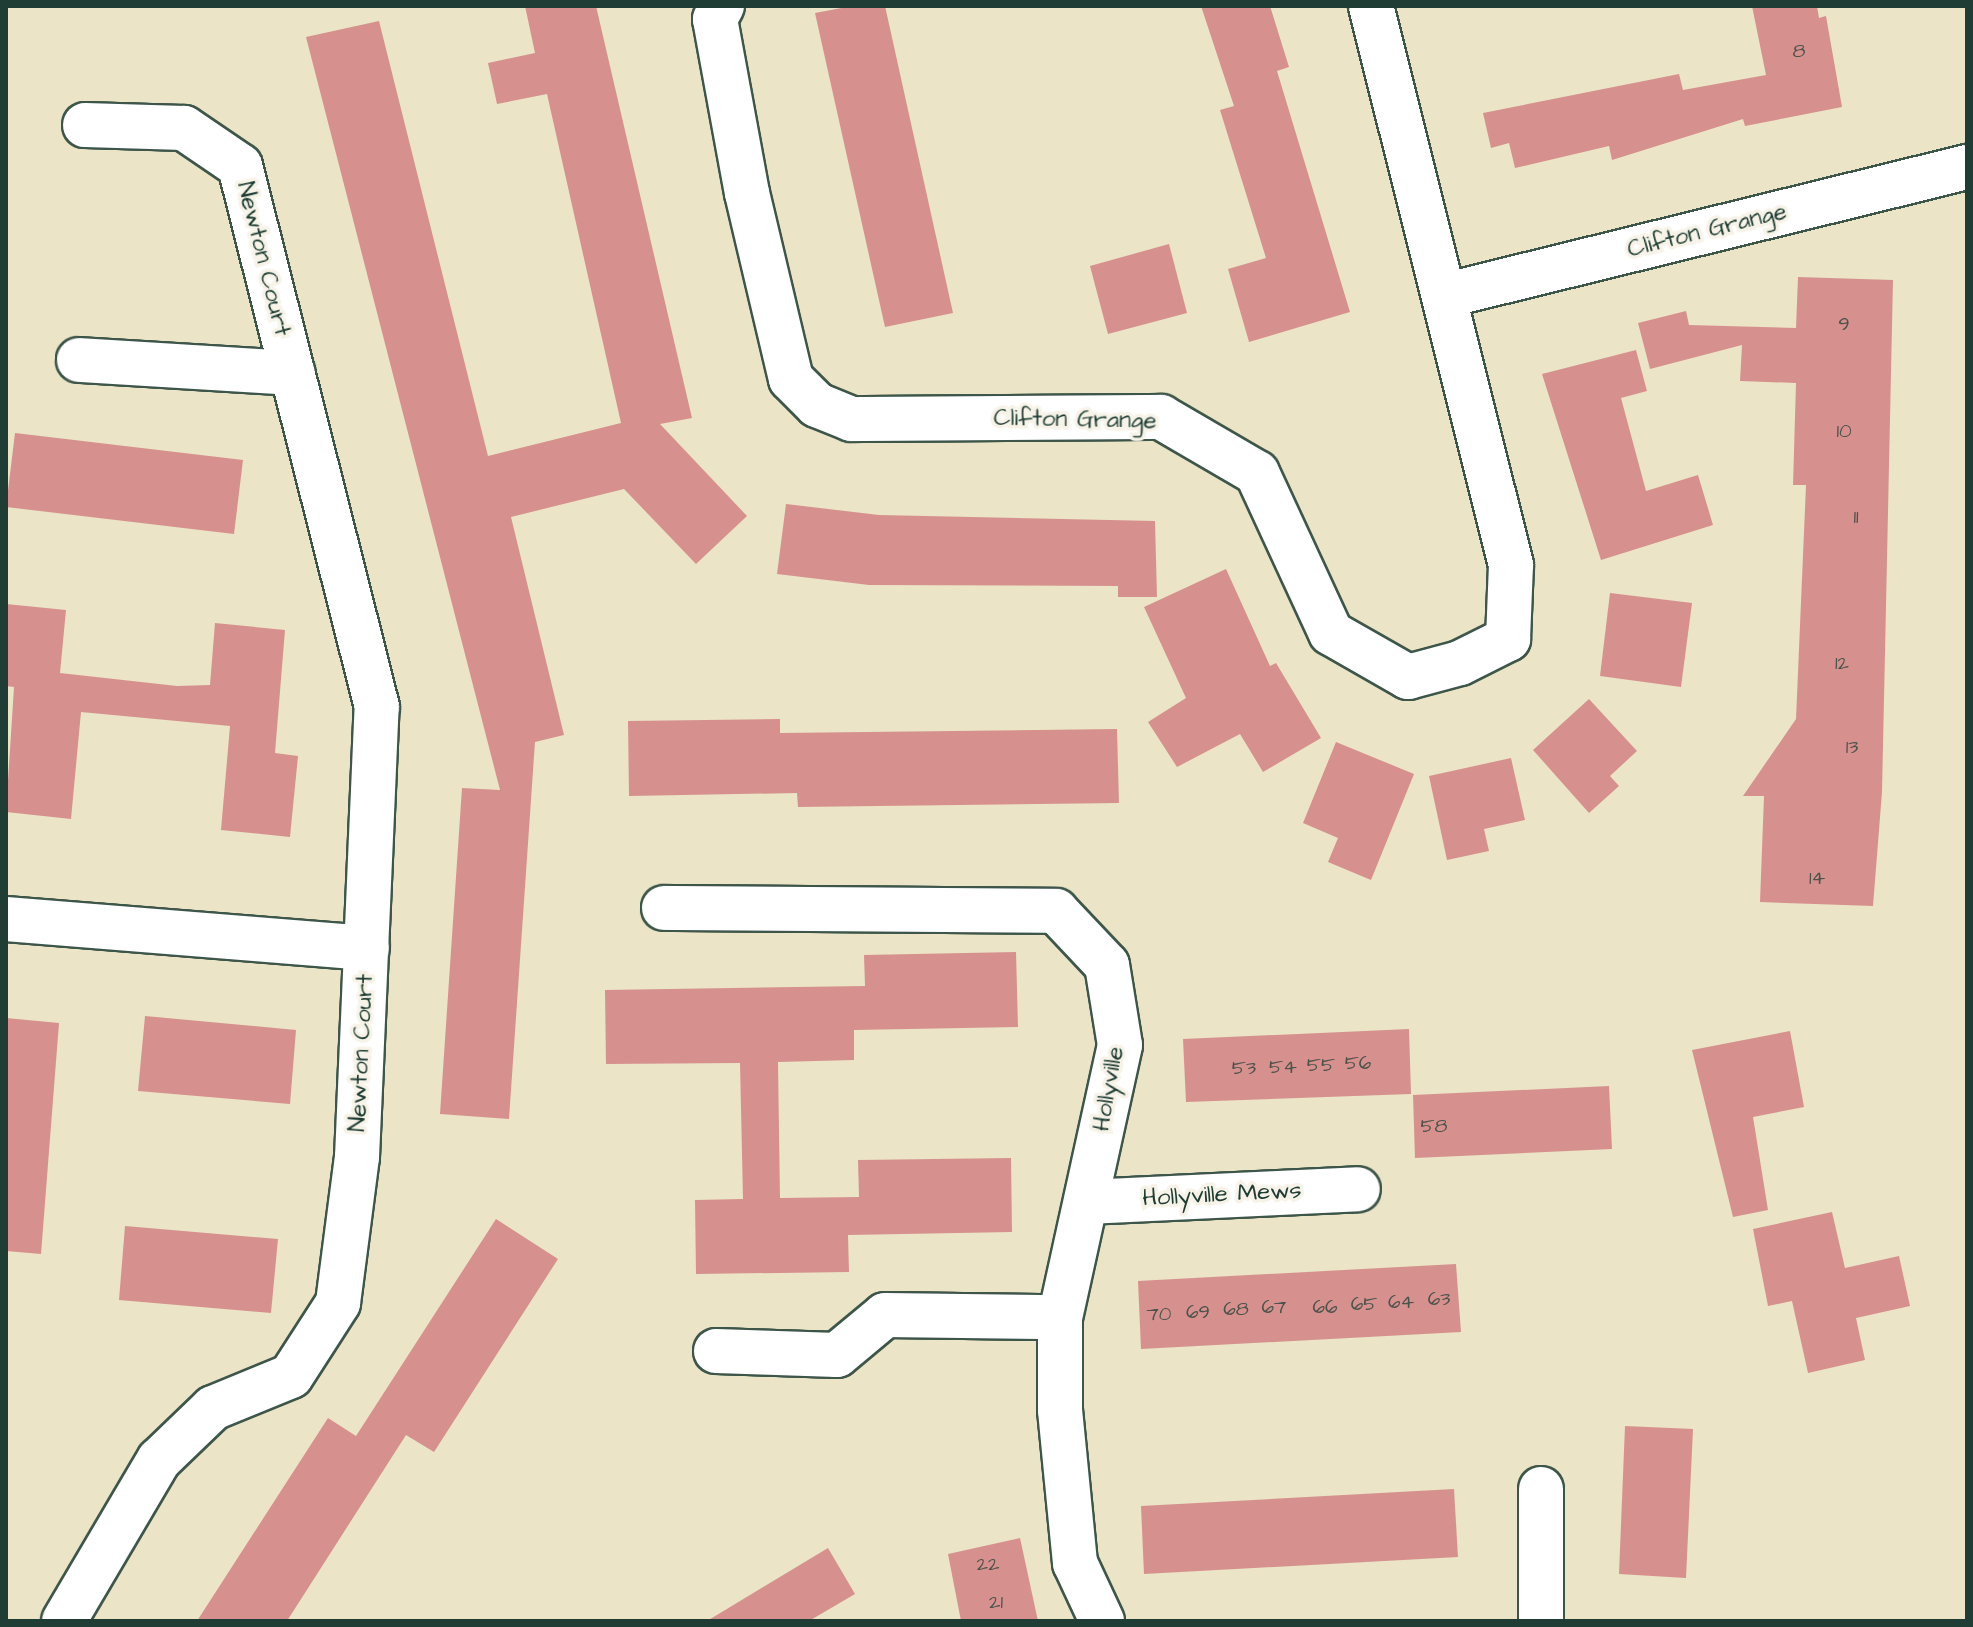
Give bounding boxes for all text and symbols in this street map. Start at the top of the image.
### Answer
house number: 8 [1793,39,1805,63]
street label: Newton Court [230,179,296,339]
street label: Clifton Grange [1624,197,1790,265]
house number: 9 [1838,312,1850,336]
street label: Clifton Grange [993,404,1157,436]
house number: 10 [1836,419,1852,443]
house number: 11 [1853,505,1859,529]
house number: 12 [1835,651,1849,675]
house number: 13 [1846,735,1858,759]
house number: 14 [1809,866,1825,890]
street label: Newton Court [343,973,381,1133]
street label: Hollyville [1087,1044,1131,1134]
house number: 56 [1345,1051,1371,1075]
house number: 55 [1307,1053,1335,1077]
house number: 54 [1269,1055,1297,1079]
house number: 53 [1232,1056,1256,1080]
house number: 58 [1420,1114,1448,1138]
street label: Hollyville Mews [1142,1176,1302,1214]
house number: 63 [1428,1287,1450,1311]
house number: 64 [1388,1290,1414,1314]
house number: 65 [1351,1292,1377,1316]
house number: 67 [1262,1295,1286,1319]
house number: 66 [1312,1295,1338,1319]
house number: 68 [1223,1297,1249,1321]
house number: 69 [1186,1300,1210,1324]
house number: 70 [1147,1302,1171,1326]
house number: 22 [977,1552,999,1576]
house number: 21 [989,1590,1003,1614]

